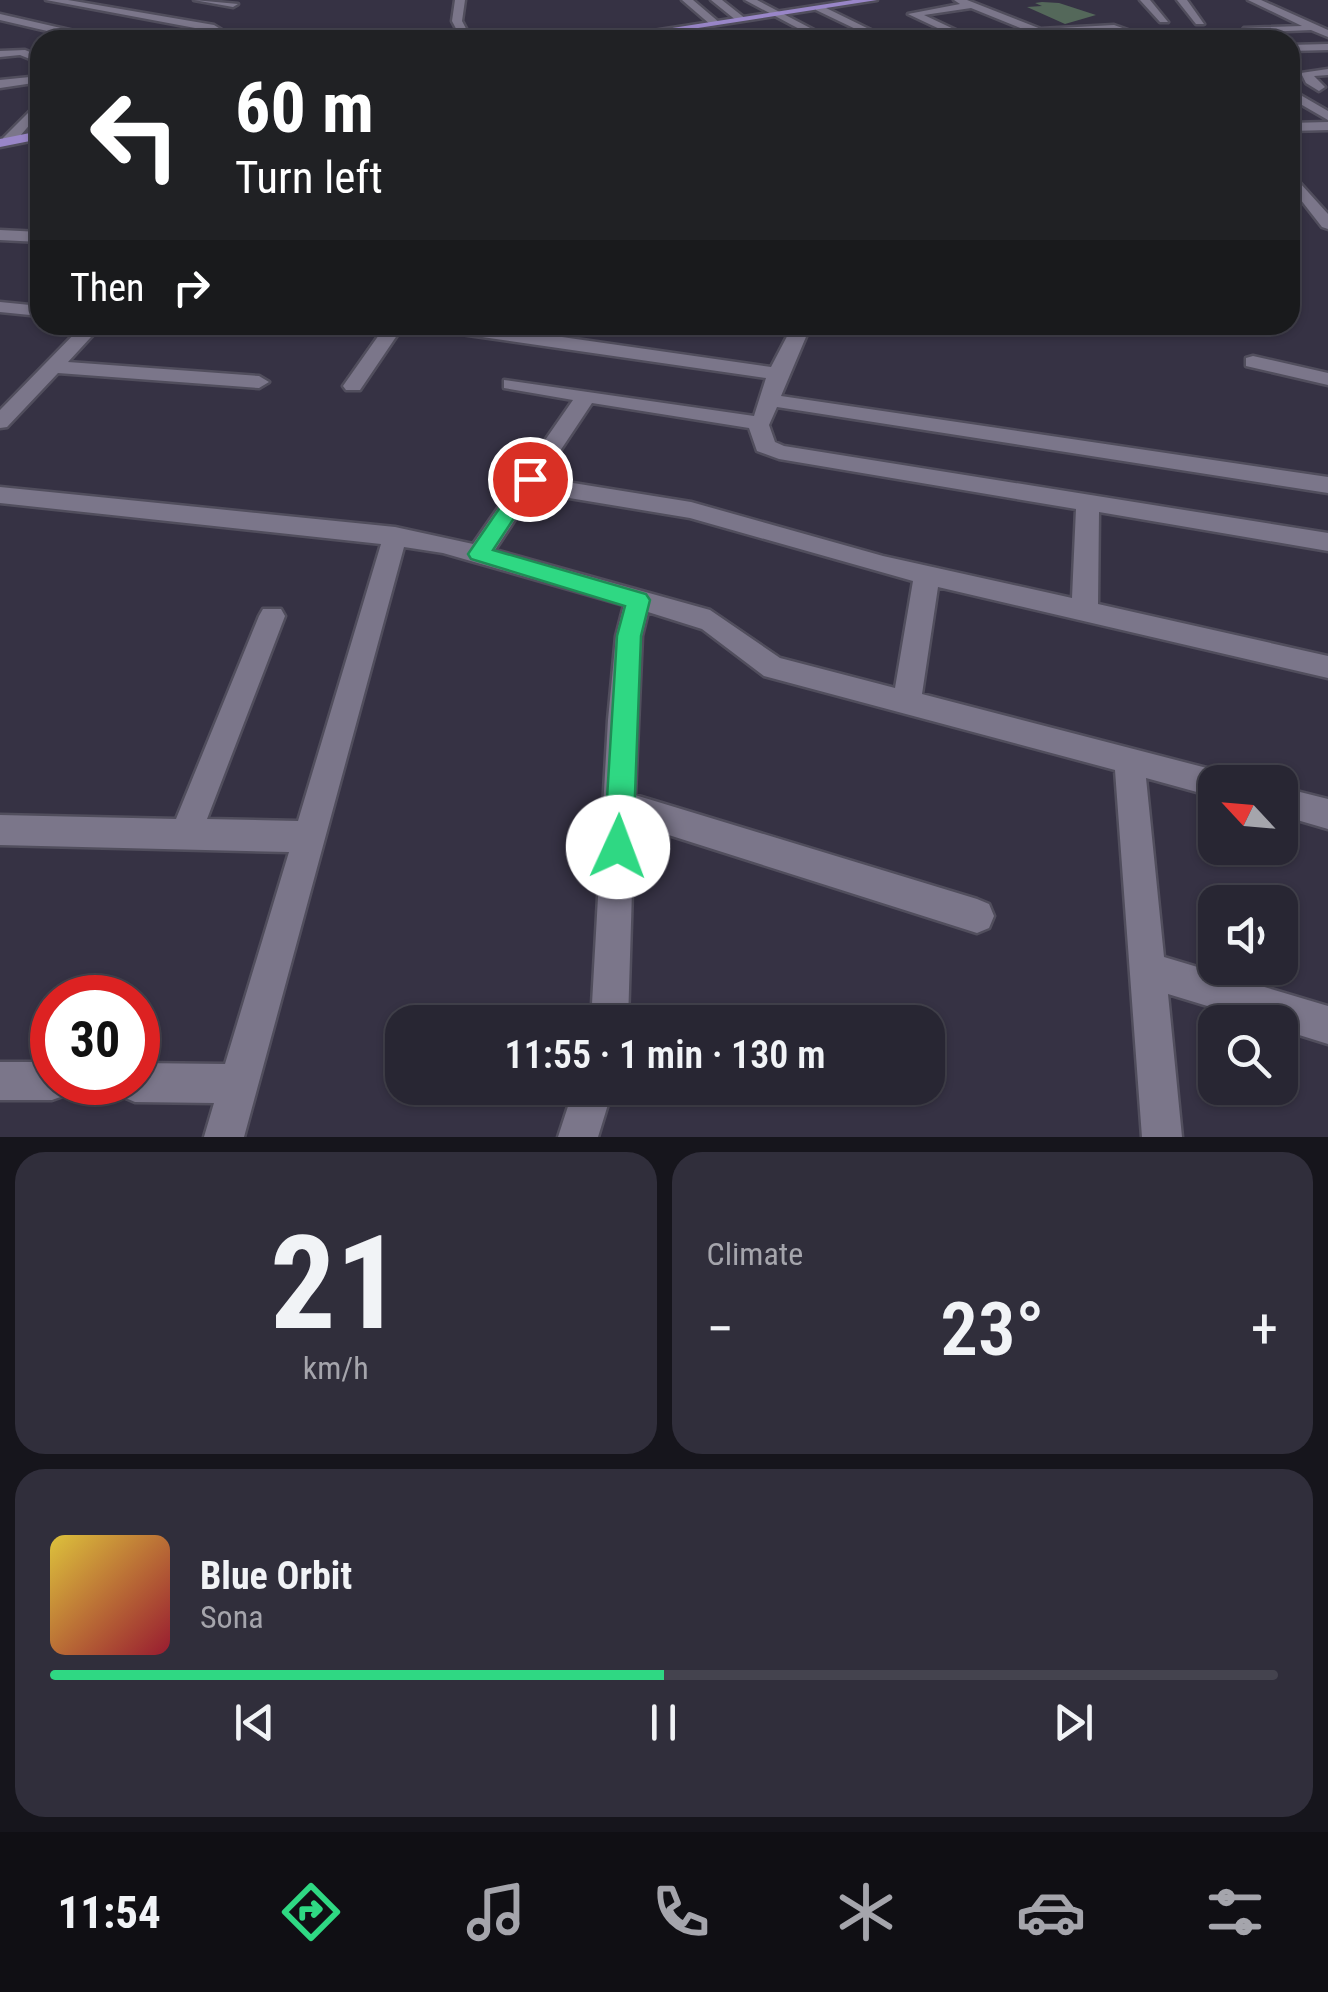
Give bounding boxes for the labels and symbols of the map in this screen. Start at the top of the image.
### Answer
pin [488,437,573,522]
north arrow [1198,765,1298,865]
position arrow [566,795,670,899]
speed limit sign: 30 [30,975,160,1105]

